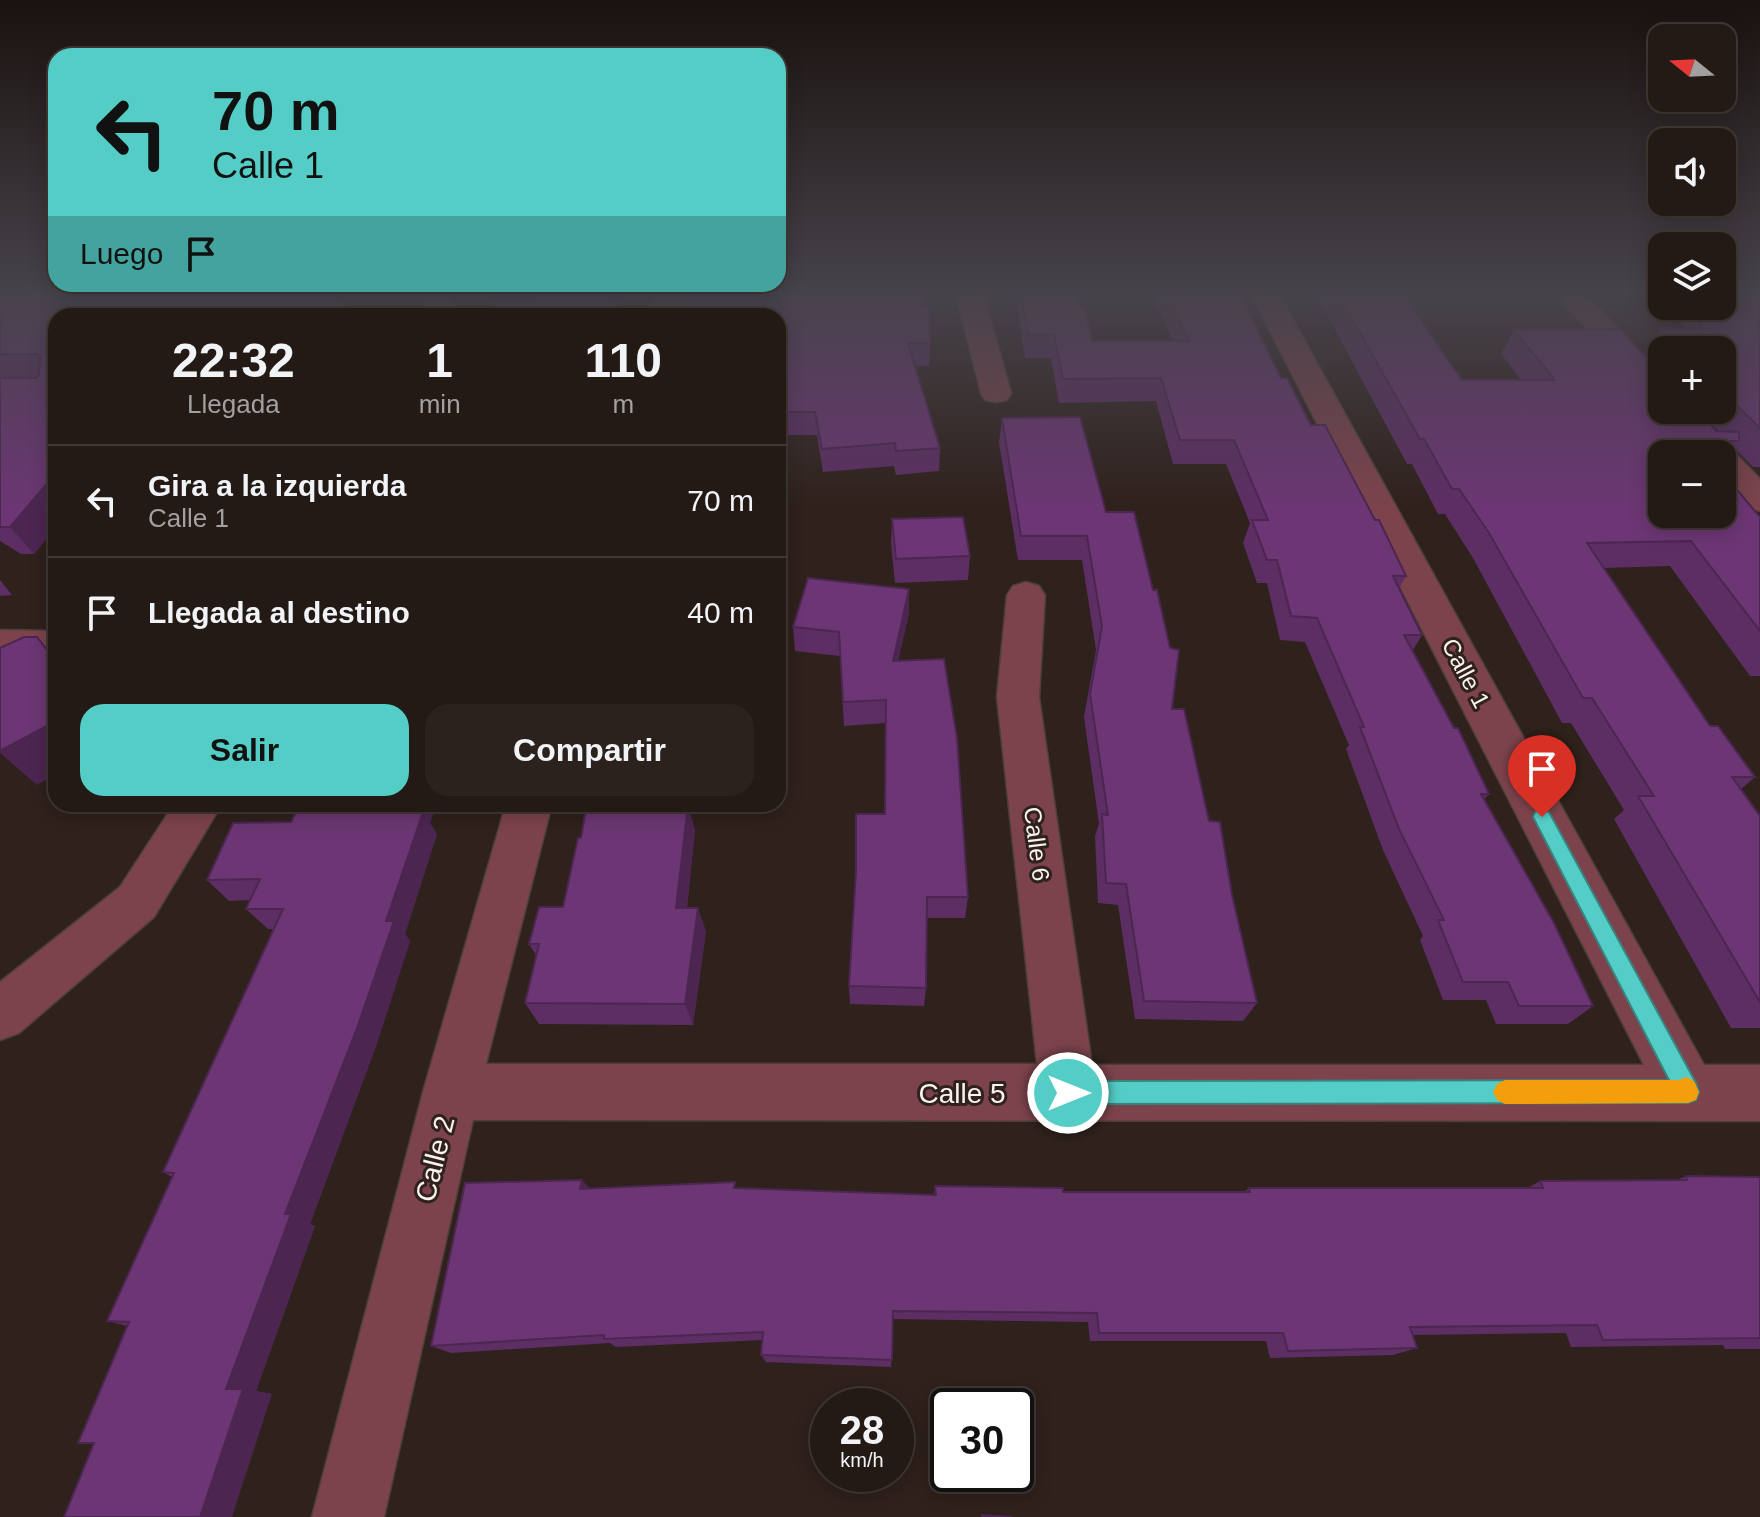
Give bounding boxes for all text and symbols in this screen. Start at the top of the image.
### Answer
north arrow [1648,24,1736,112]
map controls [1648,24,1736,528]
text: 70 m [212,79,340,142]
icon: left [80,80,184,184]
button: sound [1648,128,1736,216]
text: Calle 1 [212,145,324,186]
icon: arrive [179,232,223,276]
button: layers [1648,232,1736,320]
text: Luego [80,237,163,270]
text: 22:32 [172,334,295,387]
text: 1 [426,334,453,387]
text: 110 [585,334,662,387]
button: + [1648,336,1736,424]
text: Llegada [187,389,280,419]
text: min [419,389,461,419]
text: m [612,389,634,419]
button: − [1648,440,1736,528]
text: Gira a la izquierda [148,469,406,502]
icon: left [80,479,124,523]
text: 70 m [687,484,754,517]
text: Calle 1 [148,503,229,533]
icon: arrive [80,591,124,635]
text: Llegada al destino [148,596,410,629]
text: 40 m [687,596,754,629]
street label: Calle 1 [1437,634,1495,712]
button: Salir [80,704,409,796]
button: Compartir [425,704,754,796]
pin [1508,735,1576,817]
icon: arrive [1520,747,1564,791]
street label: Calle 6 [1019,805,1055,883]
position arrow [1026,1051,1110,1135]
street label: Calle 5 [918,1078,1006,1109]
street label: Calle 2 [409,1113,461,1205]
speed limit sign: 30 [930,1388,1034,1492]
text: 28 [840,1408,884,1452]
text: km/h [840,1449,884,1471]

